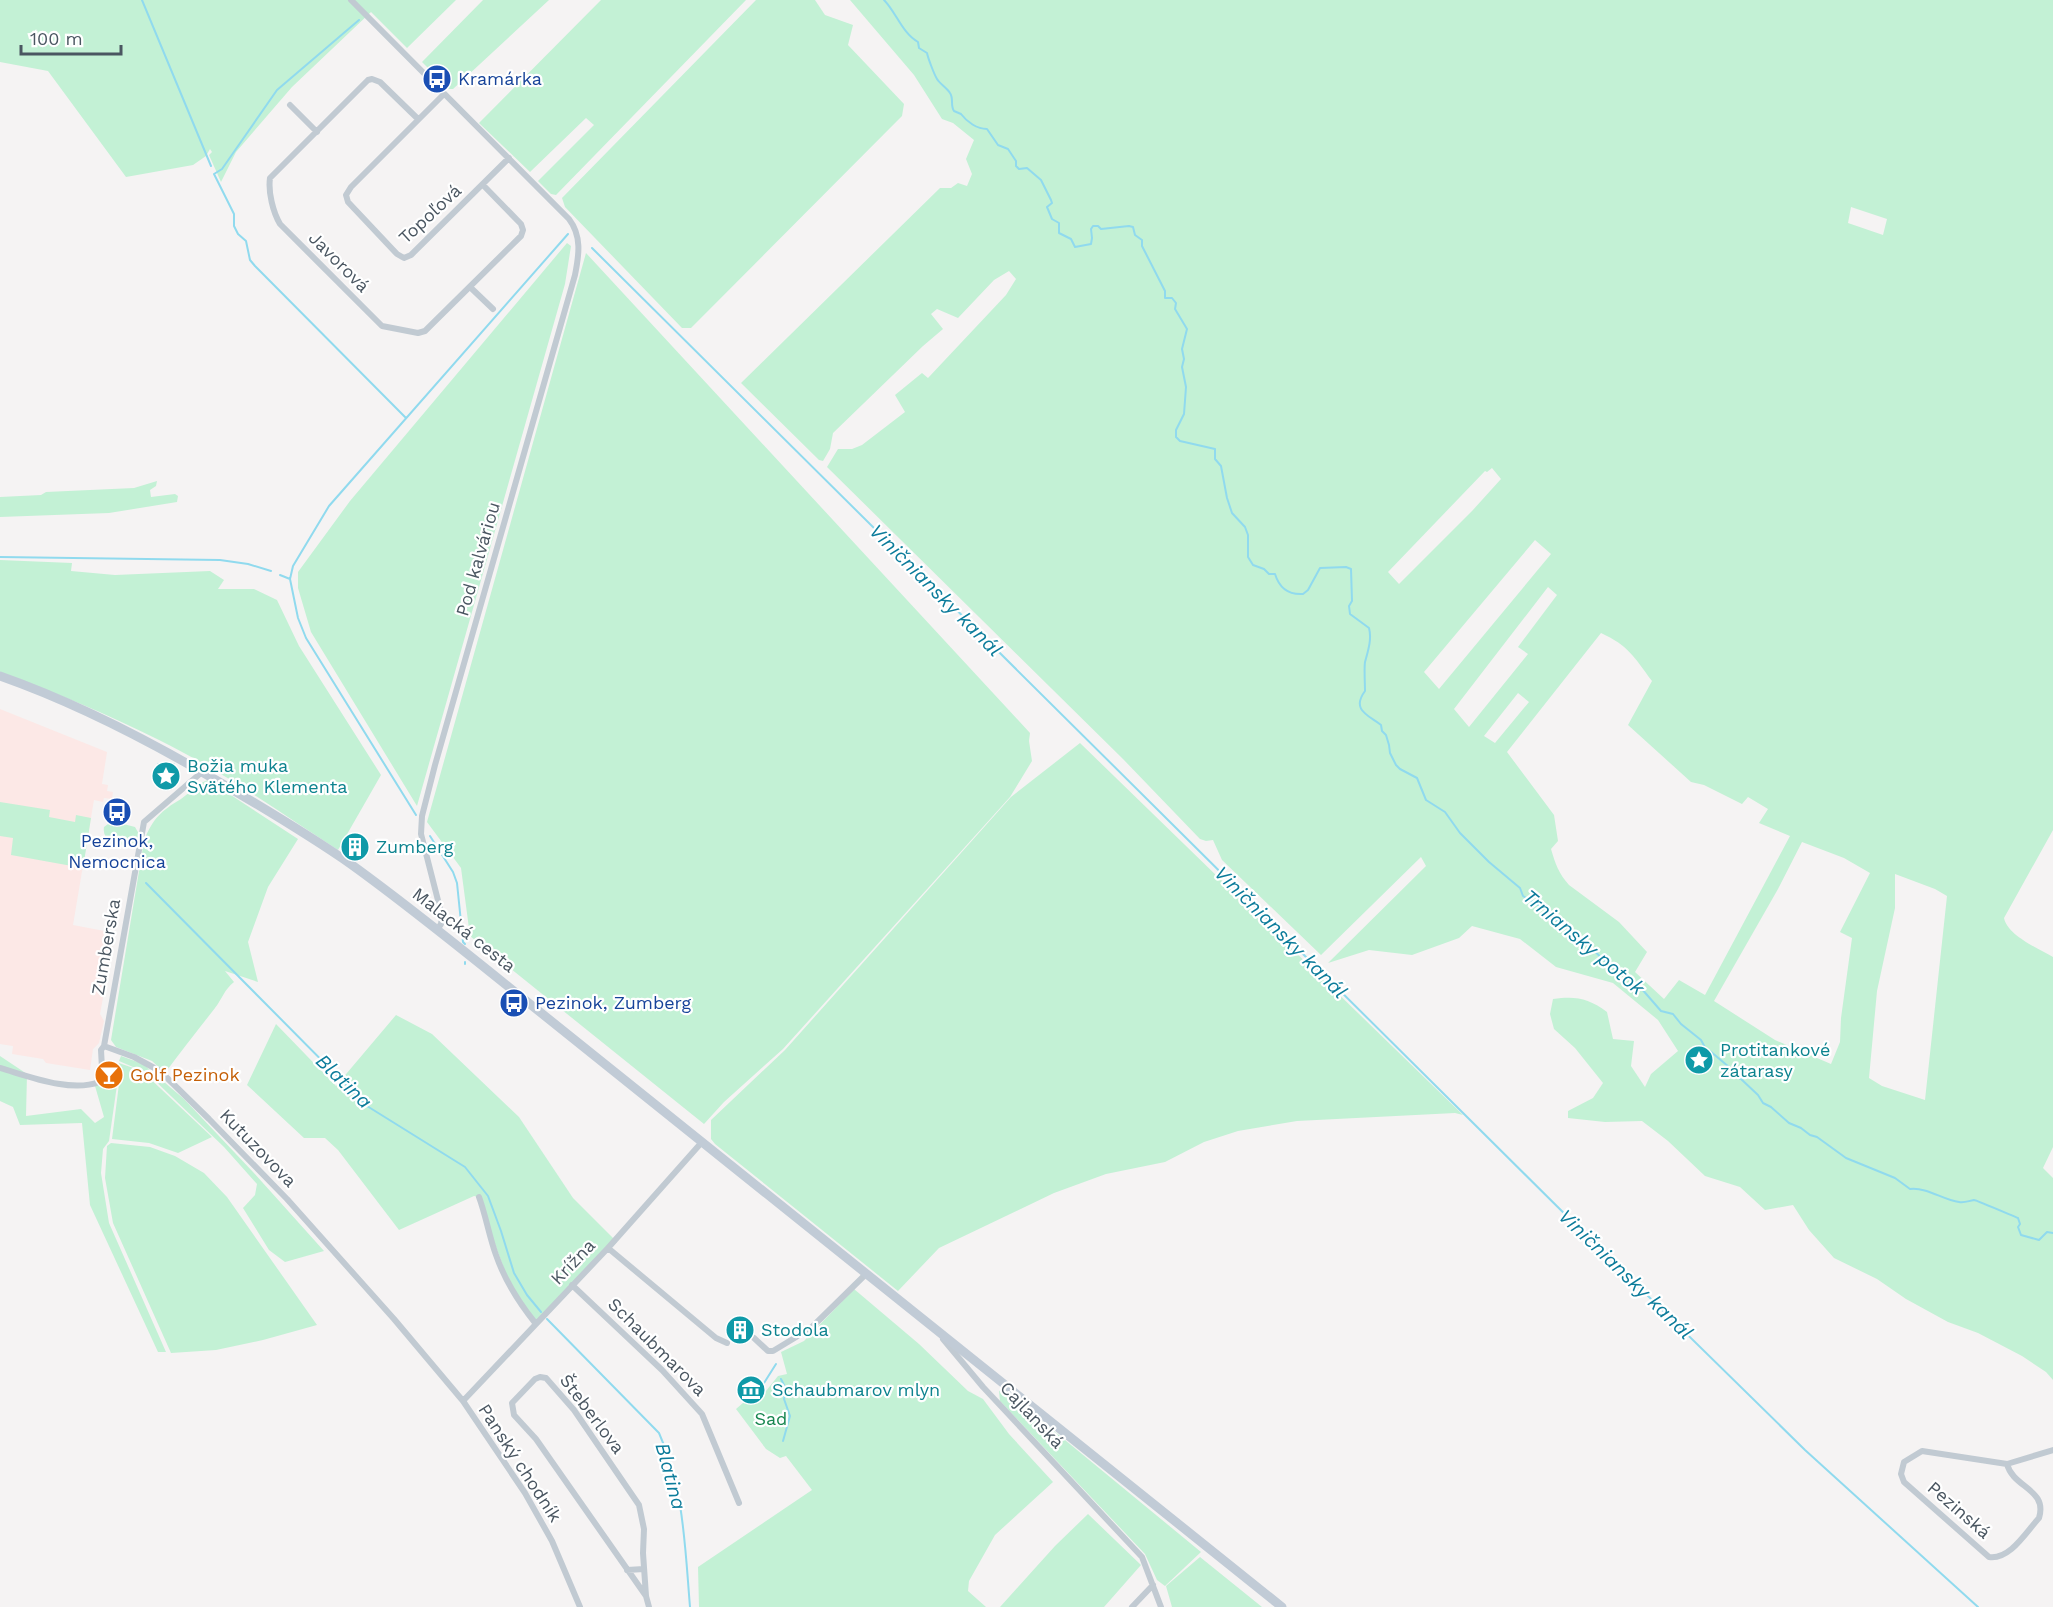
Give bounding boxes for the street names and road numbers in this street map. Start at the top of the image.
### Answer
street label: Topoľová [394,180,465,248]
street label: Javorová [305,227,374,296]
street label: Pod kalváriou [451,499,504,618]
street label: Malacká cesta [409,883,520,976]
street label: Zumberska [87,897,124,997]
street label: Kutuzovova [216,1104,301,1191]
street label: Krížna [546,1235,599,1289]
street label: Schaubmarova [604,1293,711,1400]
street label: Šteberlova [556,1370,629,1458]
street label: Cajlanská [996,1377,1069,1452]
street label: Panský chodník [474,1400,566,1526]
street label: Pezinská [1924,1477,1995,1543]

